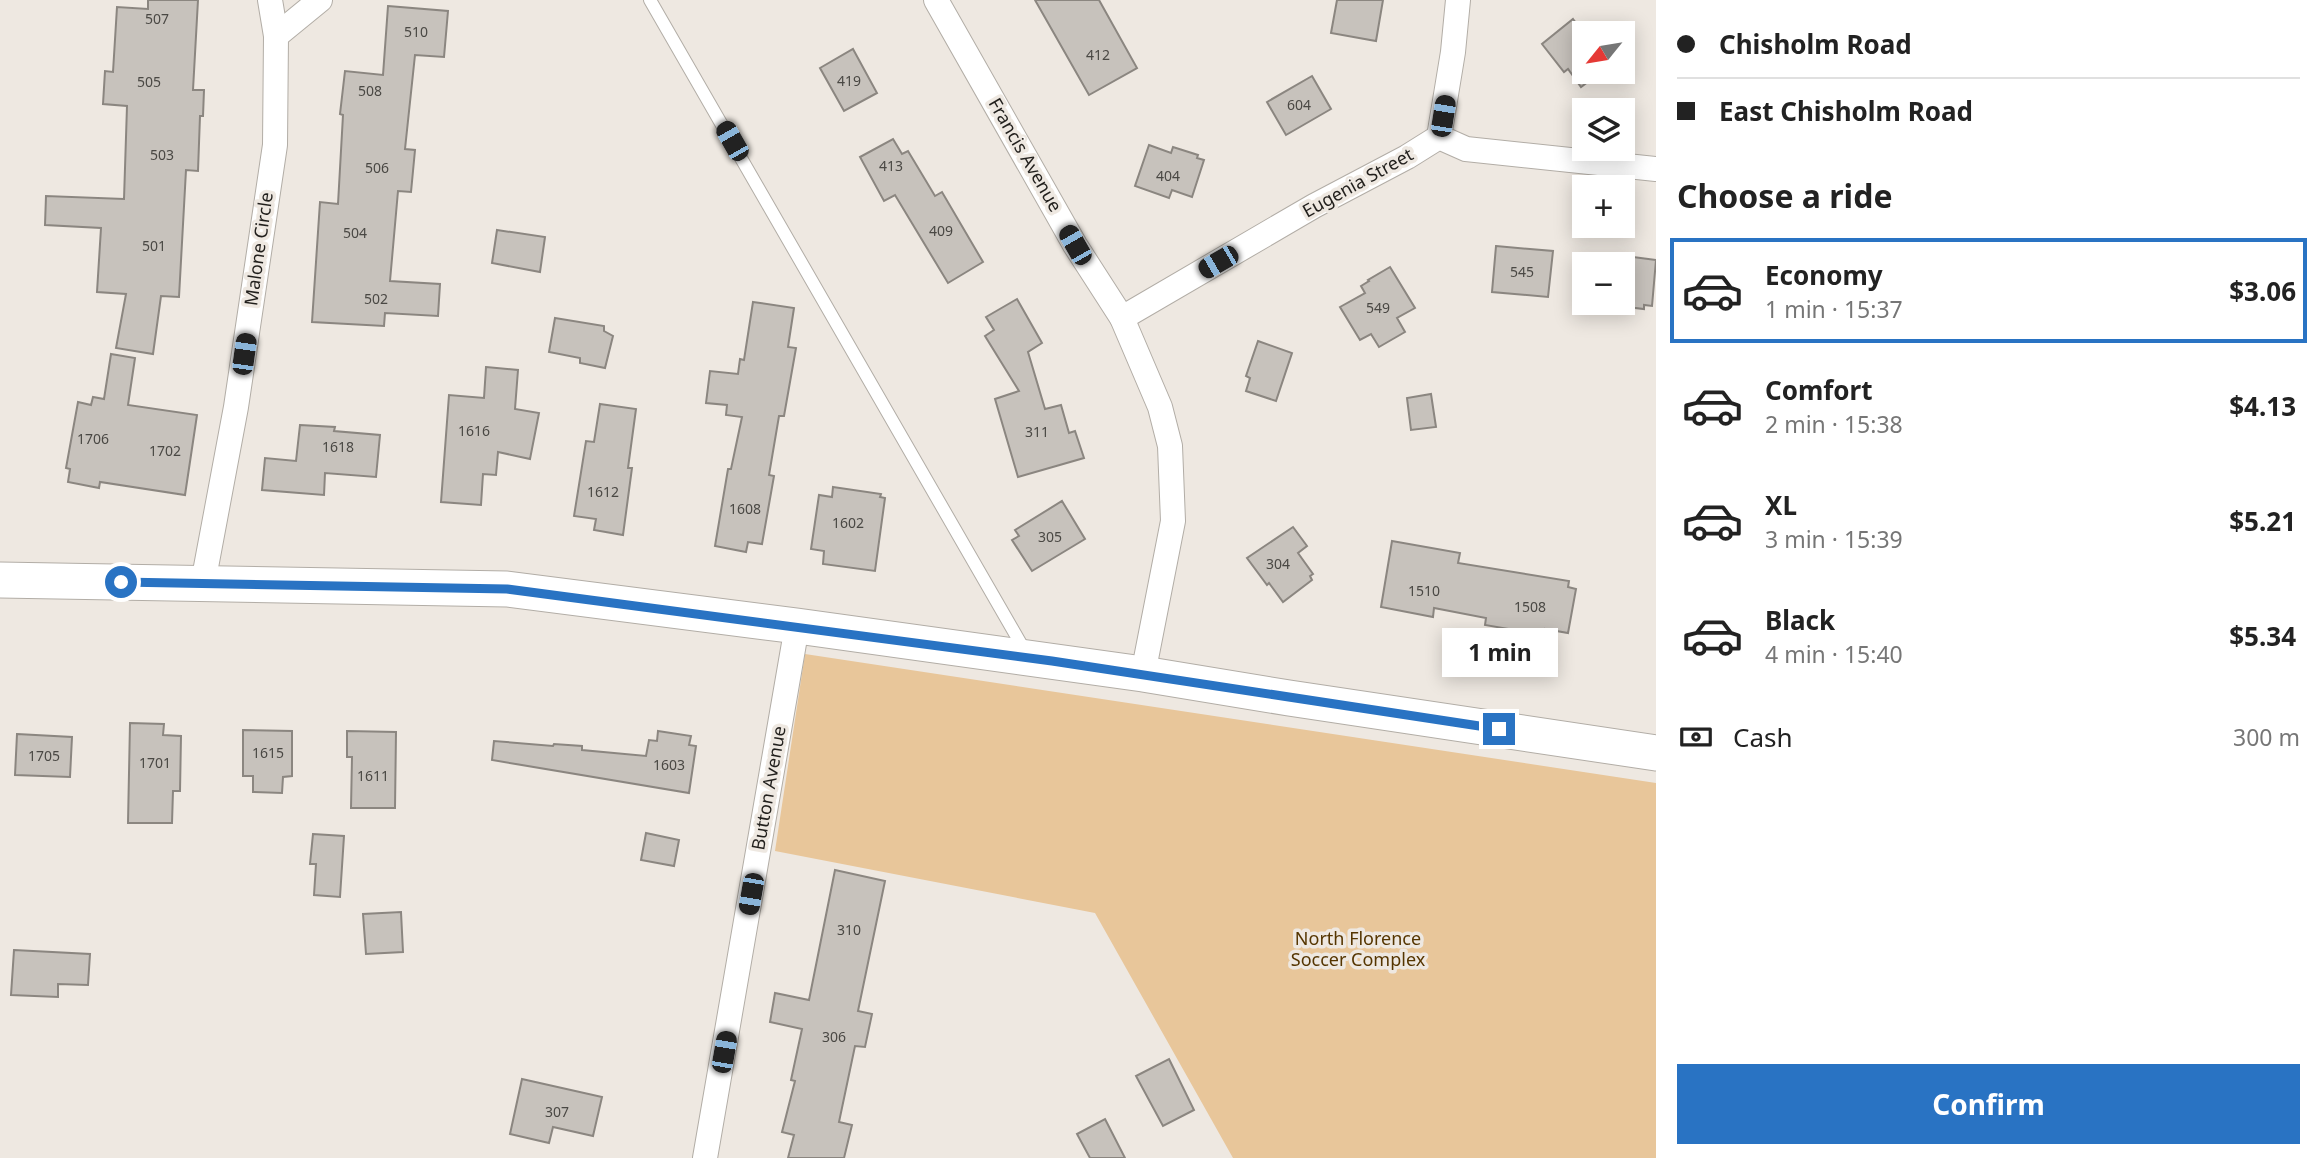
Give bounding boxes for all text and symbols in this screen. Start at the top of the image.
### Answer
house number: 507 [145,9,169,28]
north arrow [1572,21,1634,84]
map controls [1572,21,1635,315]
house number: 510 [404,22,428,41]
text: Chisholm Road [1719,26,1912,62]
house number: 412 [1086,45,1110,64]
house number: 419 [837,71,861,90]
house number: 505 [137,72,161,91]
house number: 508 [358,81,382,100]
street label: Francis Avenue [984,93,1068,216]
text: East Chisholm Road [1719,93,1973,129]
car [1430,94,1457,138]
house number: 604 [1287,95,1311,114]
button: layers [1572,98,1635,161]
car [713,118,752,164]
street label: Eugenia Street [1298,142,1418,222]
house number: 503 [150,145,174,164]
house number: 413 [879,156,903,175]
house number: 506 [365,158,389,177]
house number: 404 [1156,166,1180,185]
text: Choose a ride [1677,174,1893,217]
button: + [1572,175,1635,238]
street label: Malone Circle [238,191,278,307]
house number: 409 [929,221,953,240]
car [1056,222,1095,268]
house number: 504 [343,223,367,242]
house number: 501 [142,236,166,255]
car [1195,242,1242,282]
button: − [1572,252,1635,315]
text: Economy [1765,257,1883,293]
icon: car [1681,259,1744,322]
house number: 545 [1510,262,1534,281]
text: $3.06 [2229,273,2296,309]
house number: 502 [364,289,388,308]
text: 1 min · 15:37 [1765,293,1903,325]
house number: 549 [1366,298,1390,317]
car [231,332,258,376]
text: Comfort [1765,372,1873,408]
icon: car [1681,374,1744,437]
text: $4.13 [2229,388,2296,424]
text: 2 min · 15:38 [1765,408,1903,440]
house number: 1616 [458,421,490,440]
house number: 311 [1025,422,1049,441]
house number: 1706 [77,429,109,448]
house number: 1618 [322,437,354,456]
house number: 1702 [149,441,181,460]
house number: 1612 [587,482,619,501]
text: XL [1765,487,1797,523]
icon: car [1681,489,1744,552]
house number: 1608 [729,499,761,518]
text: $5.21 [2229,503,2296,539]
house number: 1602 [832,513,864,532]
text: 3 min · 15:39 [1765,523,1903,555]
house number: 305 [1038,527,1062,546]
house number: 304 [1266,554,1290,573]
route start [105,566,137,598]
house number: 1510 [1408,581,1440,600]
house number: 1508 [1514,597,1546,616]
text: Black [1765,602,1835,638]
icon: car [1681,604,1744,667]
text: $5.34 [2229,618,2296,654]
callout: 1 min [1441,628,1557,676]
text: 1 min [1468,636,1532,668]
text: 4 min · 15:40 [1765,638,1903,670]
route end [1483,713,1515,745]
icon: cash [1677,718,1715,756]
text: Cash [1733,719,1793,755]
text: 300 m [2233,721,2300,753]
street label: Button Avenue [745,724,791,852]
house number: 1615 [252,743,284,762]
house number: 1705 [28,746,60,765]
house number: 1701 [139,753,171,772]
house number: 1603 [653,755,685,774]
house number: 1611 [357,766,389,785]
car [738,871,765,917]
house number: 310 [837,920,861,939]
park label: North Florence Soccer Complex [1291,926,1426,971]
house number: 306 [822,1027,846,1046]
car [711,1029,738,1075]
button: Confirm [1677,1064,2300,1144]
house number: 307 [545,1102,569,1121]

